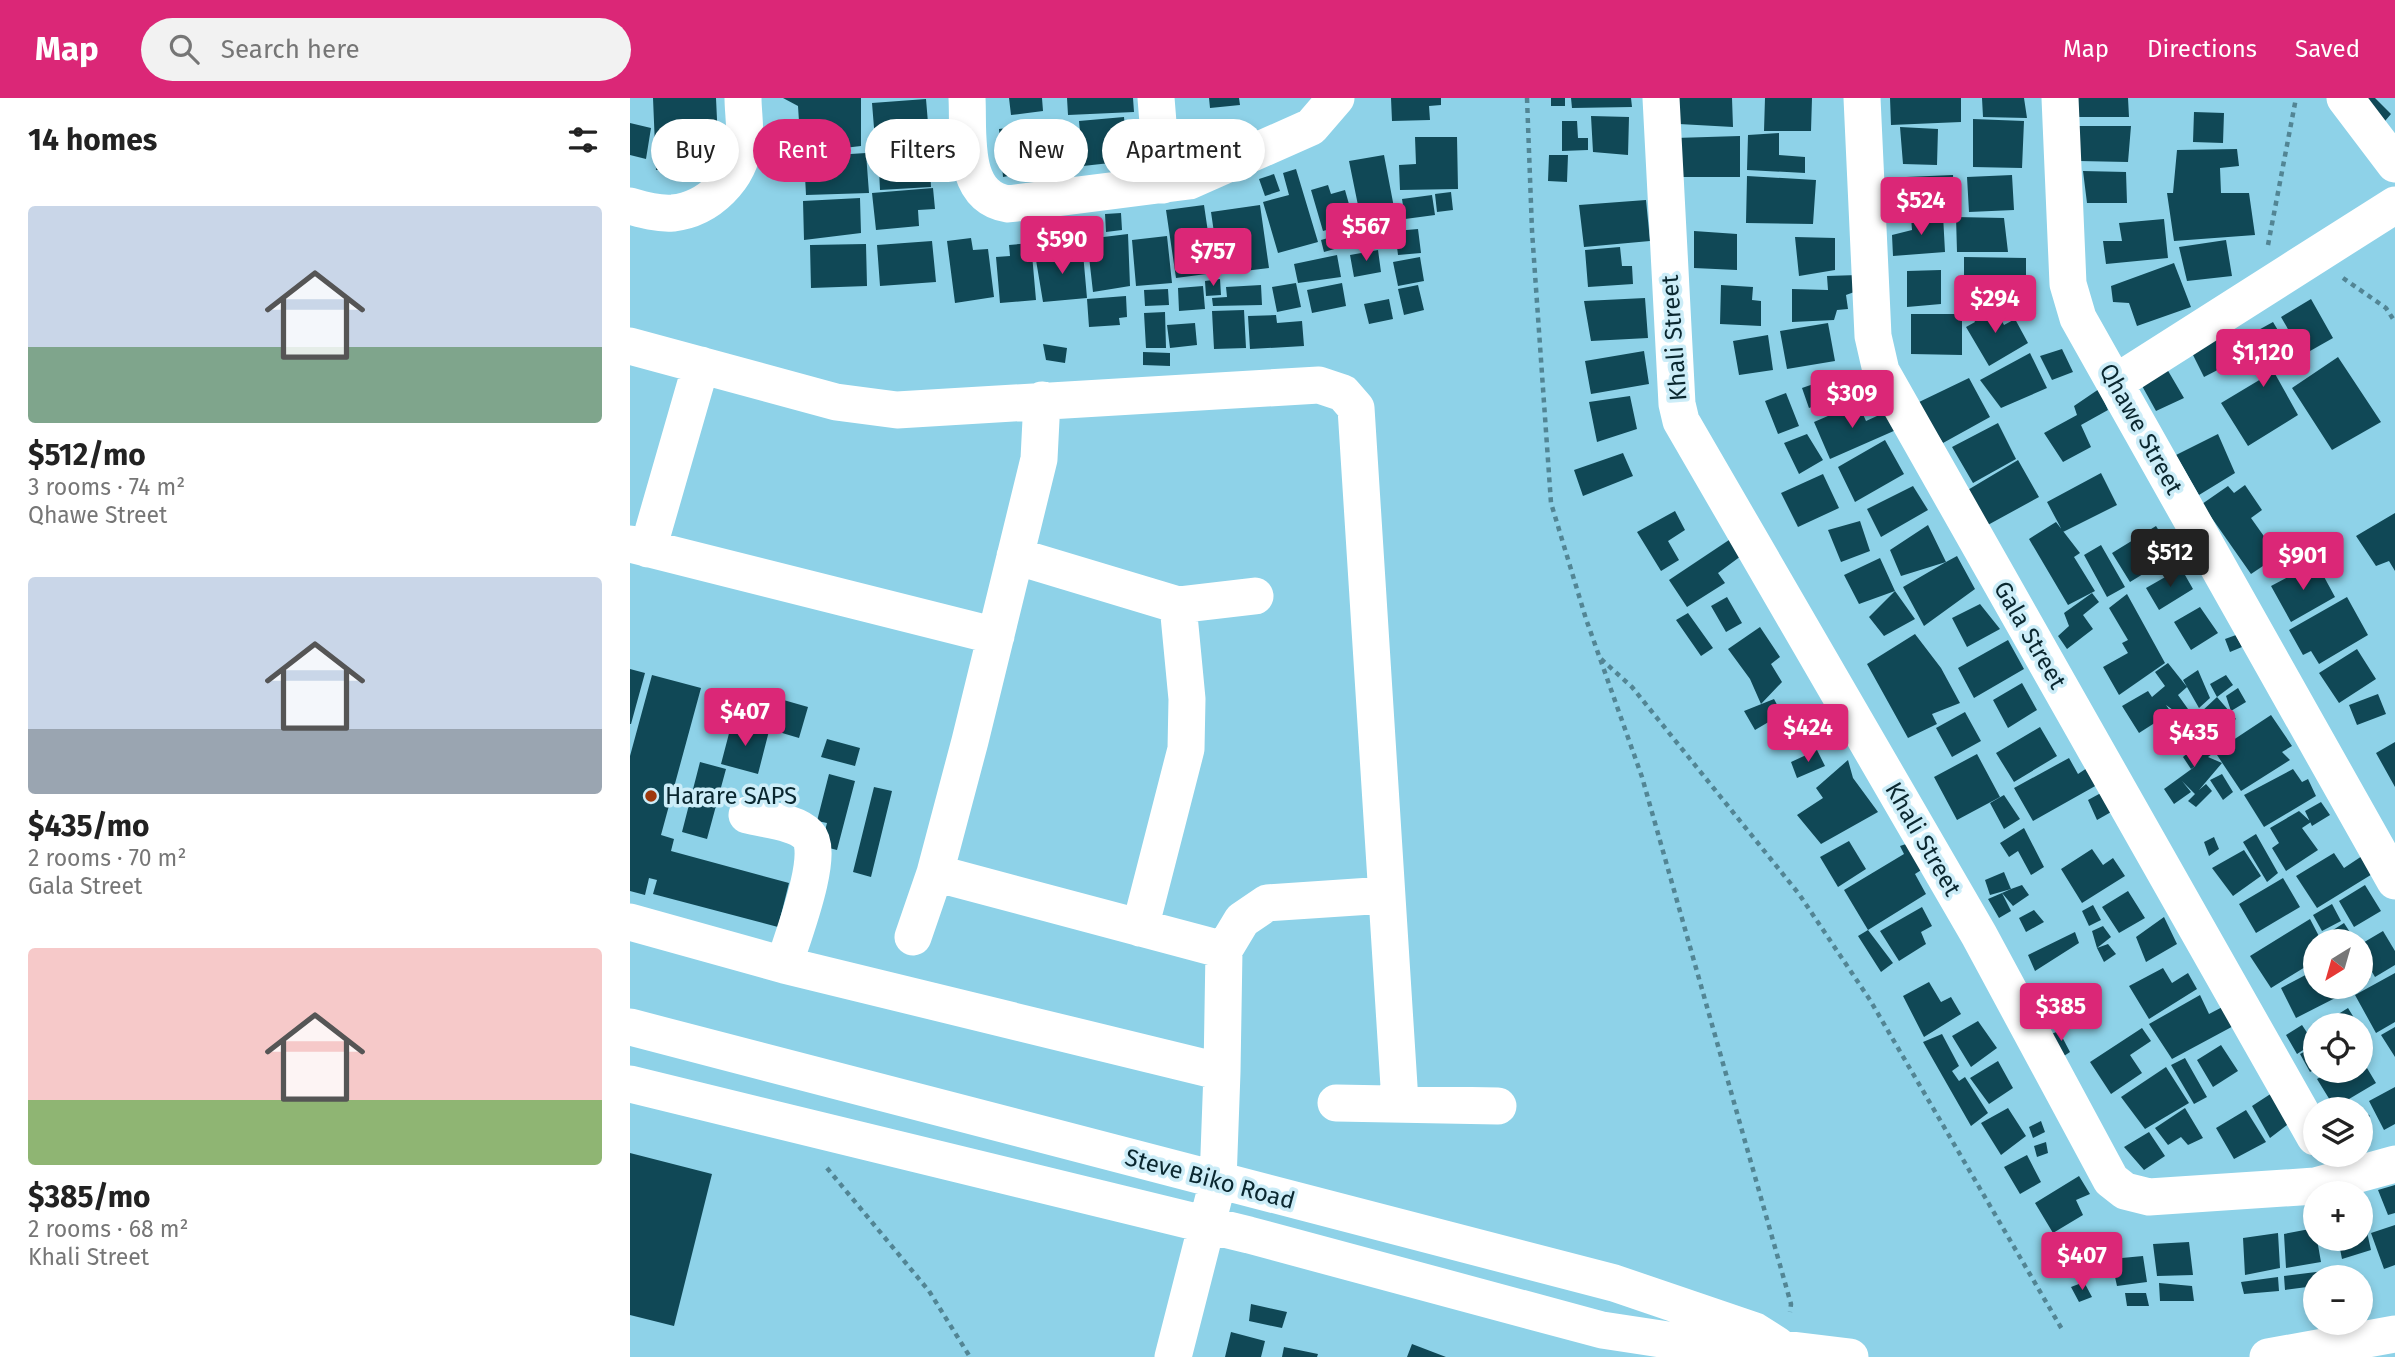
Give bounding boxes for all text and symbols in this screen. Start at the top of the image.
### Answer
search box [141,18,631,81]
text: Map [35,29,99,69]
icon: search [165,30,203,68]
text: Search here [221,34,360,65]
text: Map [2063,35,2109,63]
text: Directions [2147,35,2257,63]
text: Saved [2295,35,2360,63]
chip: Buy [651,119,739,182]
chip: Rent [753,119,851,182]
chip: Filters [865,119,980,182]
chip: New [994,119,1088,182]
chip: Apartment [1102,119,1265,182]
icon: filters [564,121,602,159]
text: 14 homes [28,122,157,158]
pin: $524 [1880,178,1962,237]
text: $524 [1897,186,1945,214]
pin: $567 [1325,204,1407,263]
text: $567 [1342,212,1390,240]
pin: $590 [1021,216,1103,276]
text: $590 [1037,225,1087,253]
pin: $757 [1172,228,1254,288]
text: $757 [1190,237,1236,265]
icon: home [252,252,378,378]
street label: Khali Street [1656,274,1692,402]
pin: $294 [1954,275,2036,335]
text: $294 [1970,284,2020,312]
pin: $1,120 [2206,330,2320,389]
text: $1,120 [2232,338,2294,366]
street label: Qhawe Street [2094,359,2189,500]
pin: $309 [1811,370,1893,430]
text: $309 [1827,379,1877,407]
text: $512/mo [28,437,146,473]
text: 3 rooms · 74 m² [28,473,185,501]
text: Qhawe Street [28,501,167,529]
pin: $512 [2129,530,2211,589]
pin: $901 [2262,532,2344,592]
text: $512 [2147,538,2193,566]
text: $901 [2279,541,2327,569]
street label: Gala Street [1988,576,2072,694]
icon: home [252,623,378,749]
pin: $407 [704,688,786,748]
text: $407 [720,697,770,725]
pin: $424 [1767,704,1849,764]
pin: $435 [2153,710,2235,769]
text: $424 [1783,713,1833,741]
text: $435 [2169,718,2219,746]
street label: Khali Street [1879,777,1967,901]
place label: Harare SAPS [665,782,797,810]
marker: Harare SAPS [643,788,659,804]
text: $435/mo [28,808,150,844]
text: 2 rooms · 70 m² [28,844,186,872]
text: Gala Street [28,872,142,900]
north arrow [2303,929,2373,999]
map controls [2303,929,2373,1335]
pin: $385 [2020,984,2102,1043]
text: $385 [2036,992,2086,1020]
icon: home [252,994,378,1120]
button: locate [2303,1013,2373,1083]
button: layers [2303,1097,2373,1167]
street label: Steve Biko Road [1122,1143,1298,1215]
text: $385/mo [28,1179,151,1215]
button: + [2303,1181,2373,1251]
text: 2 rooms · 68 m² [28,1215,189,1243]
pin: $407 [2041,1232,2123,1292]
text: $407 [2057,1241,2107,1269]
text: Khali Street [28,1243,149,1271]
button: − [2303,1265,2373,1335]

